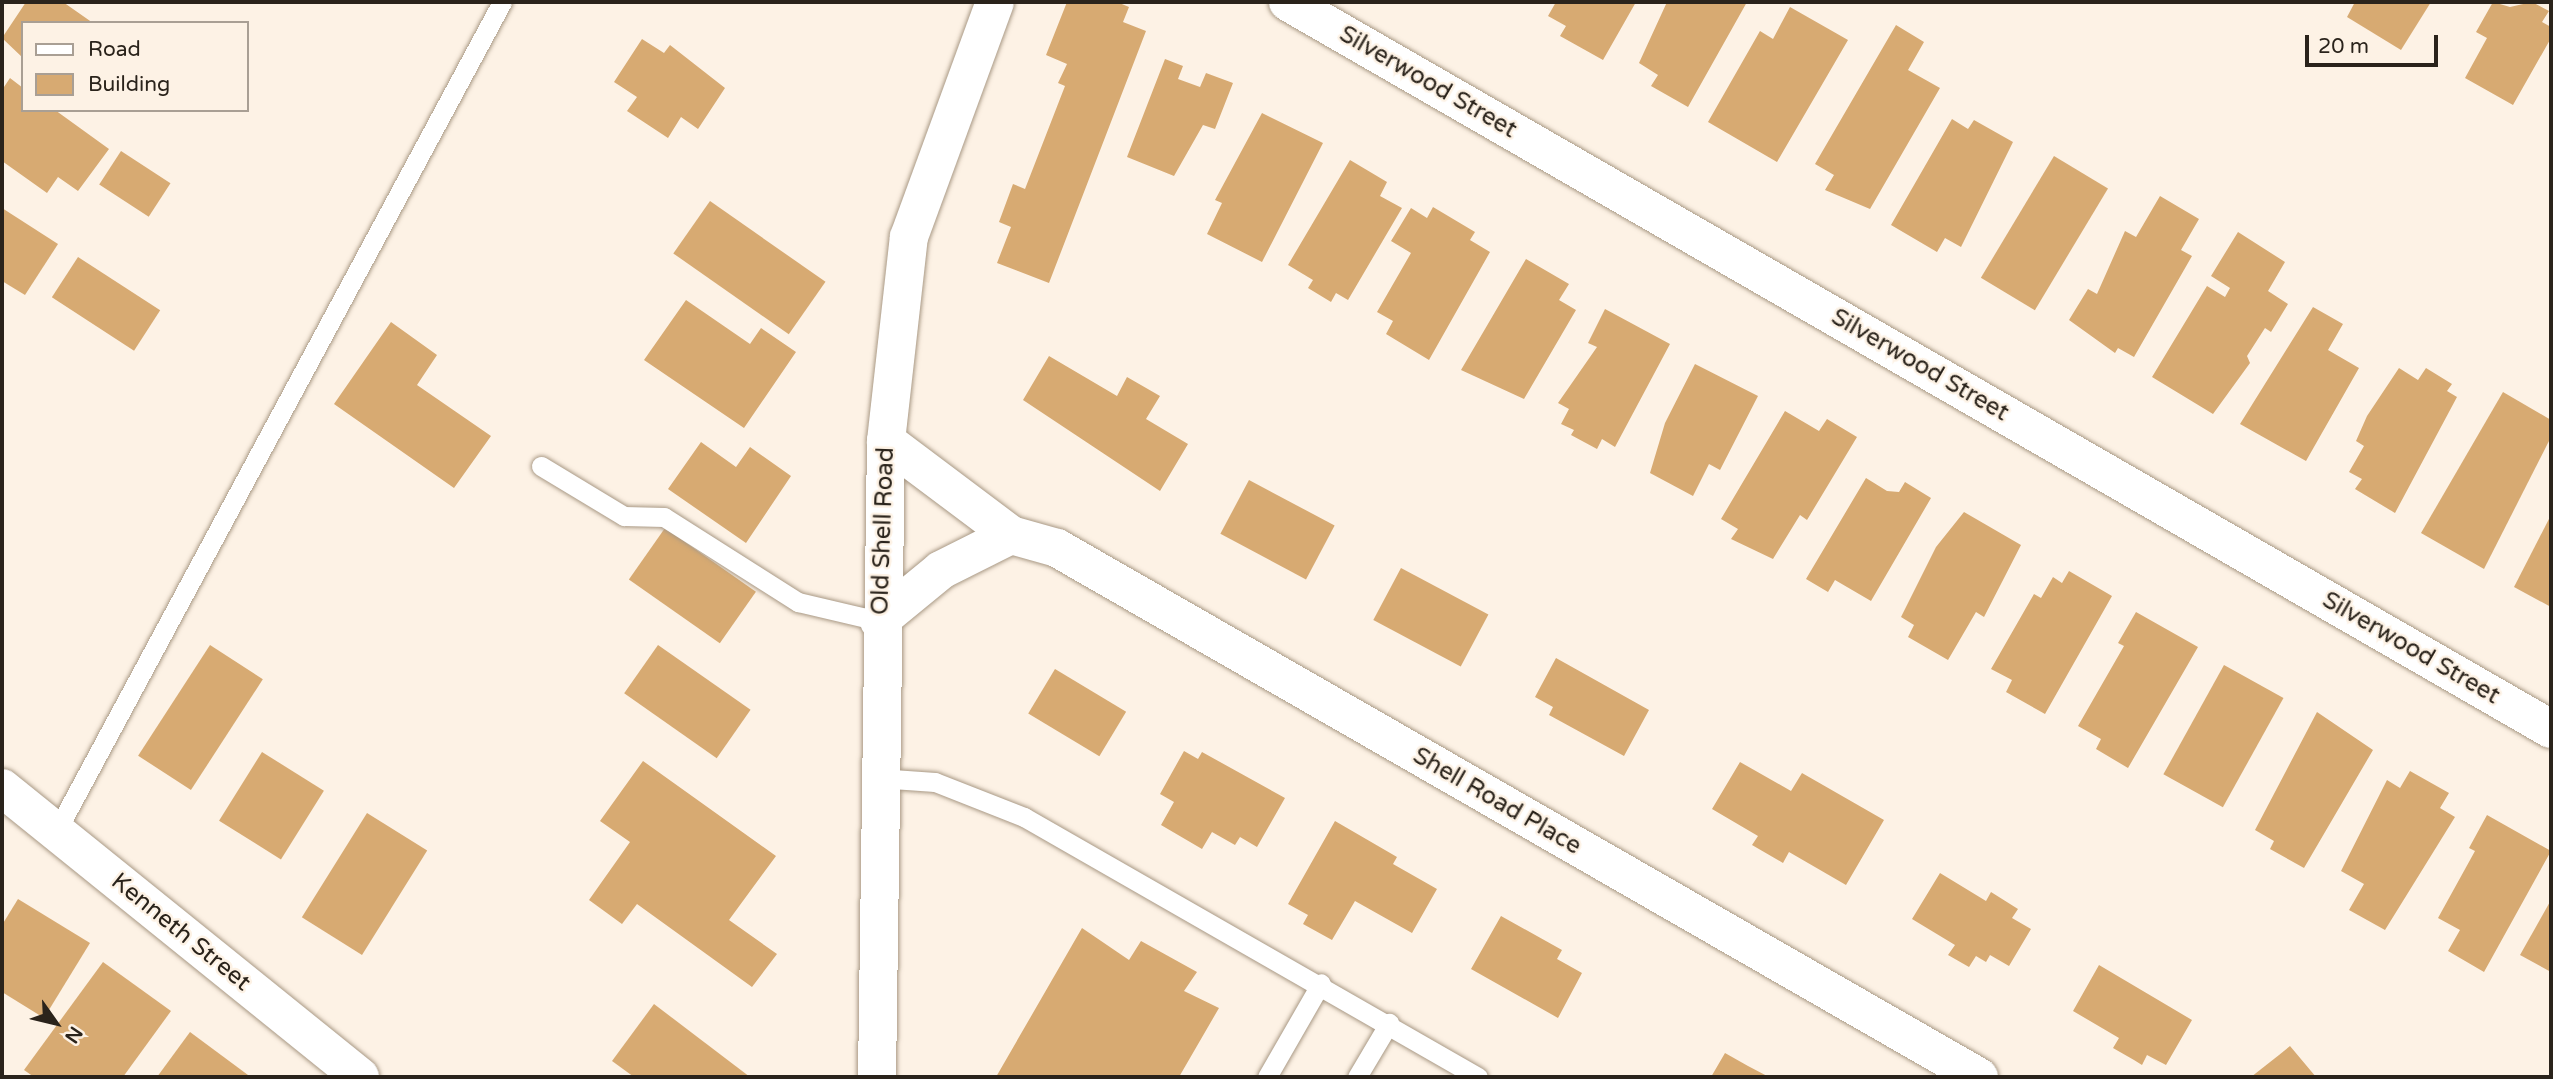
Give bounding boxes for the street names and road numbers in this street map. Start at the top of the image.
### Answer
street label: Silverwood Street [1334,20,1522,144]
street label: Silverwood Street [1826,303,2014,427]
street label: Old Shell Road [866,447,900,615]
street label: Silverwood Street [2317,586,2505,710]
street label: Shell Road Place [1408,741,1586,861]
street label: Kenneth Street [105,867,257,997]

